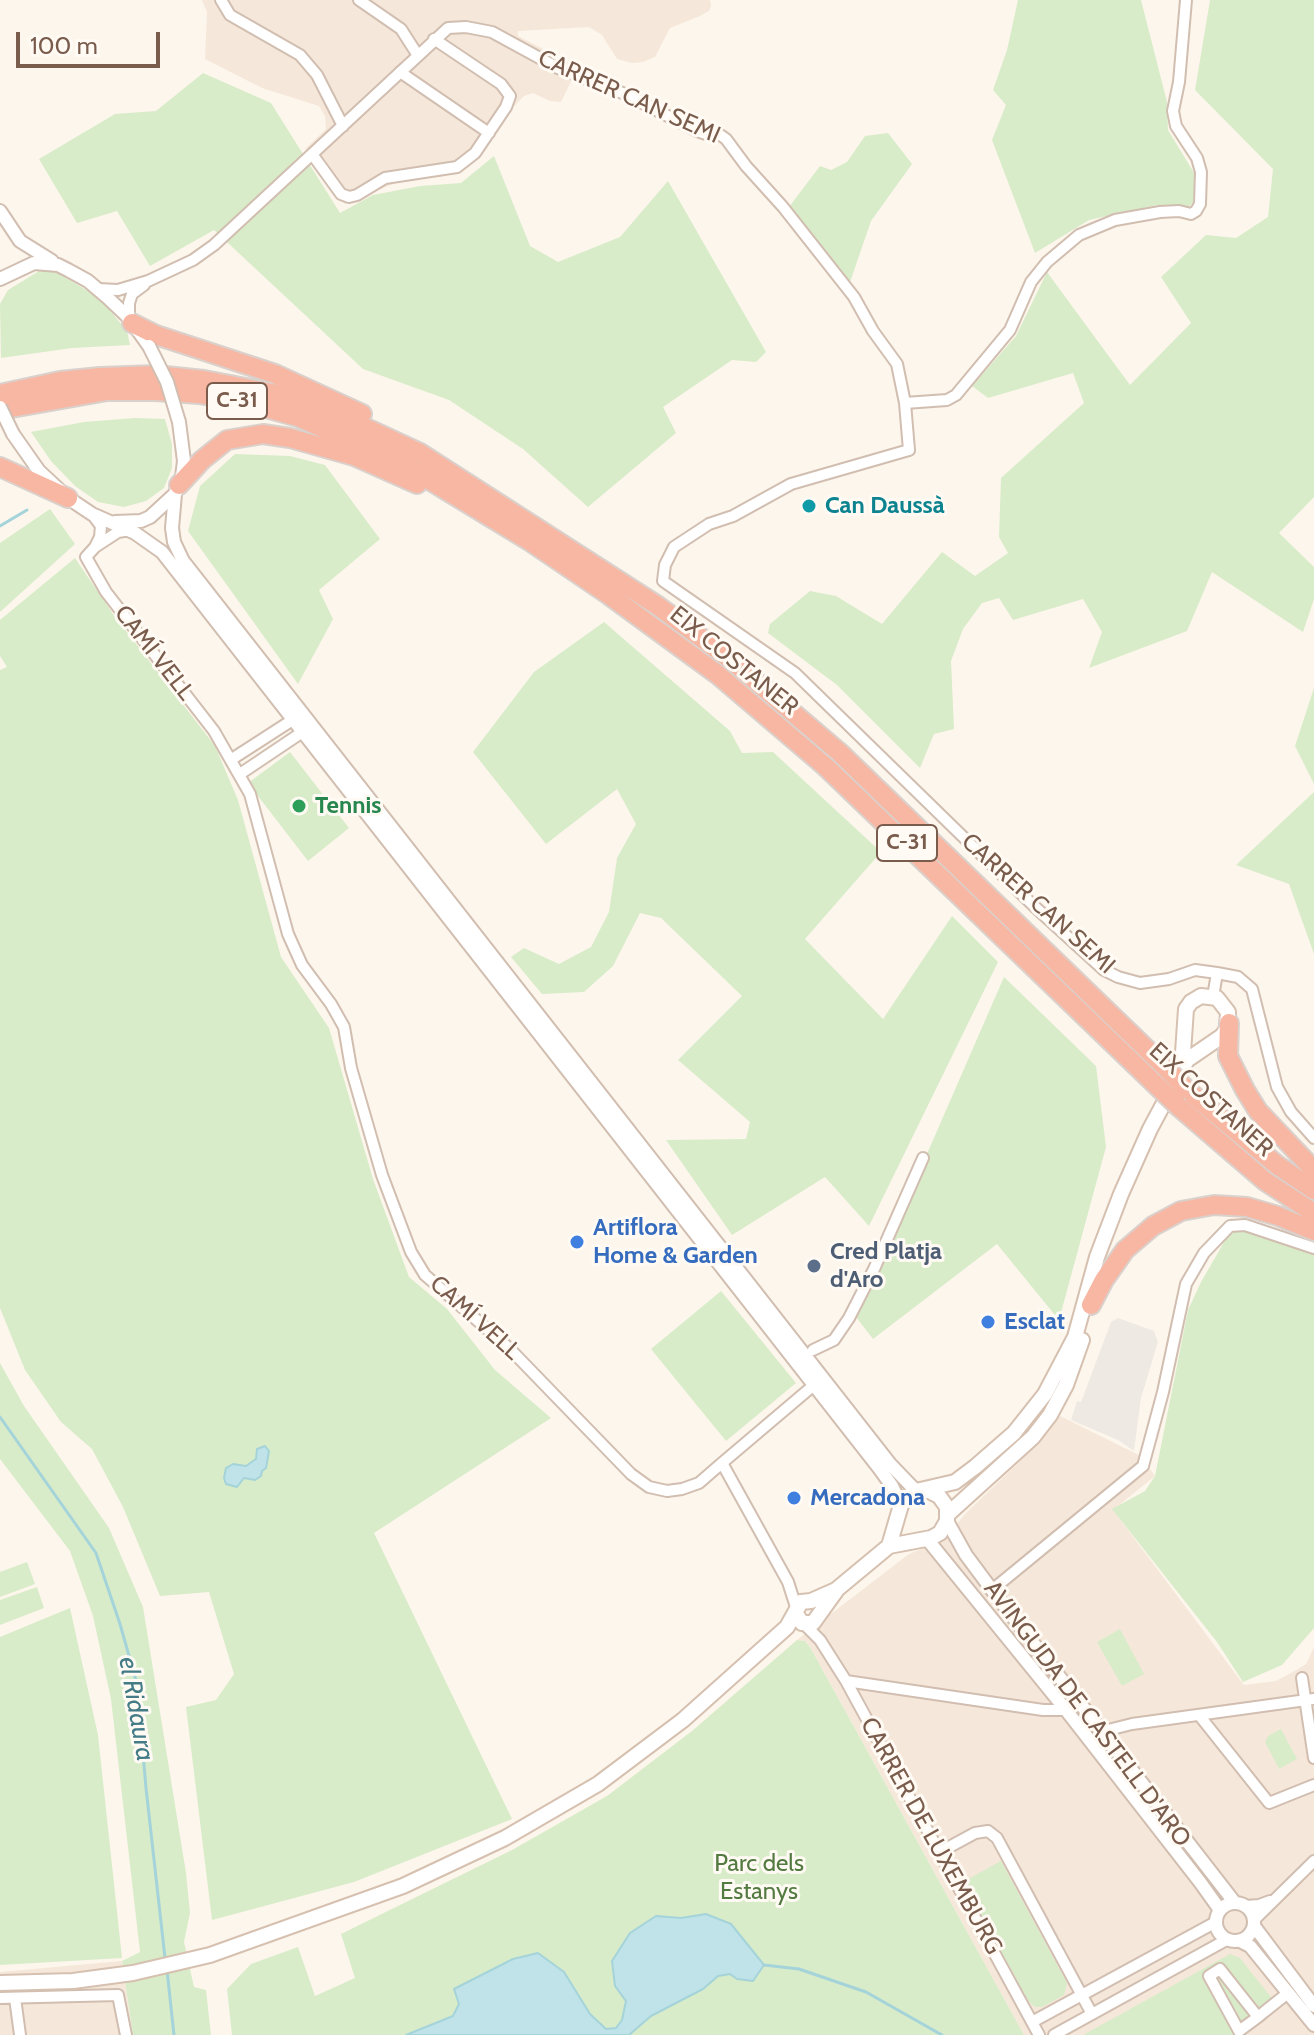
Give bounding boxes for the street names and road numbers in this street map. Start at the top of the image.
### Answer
street label: CARRER CAN SEMI [533,44,725,150]
road number: C-31 [207,383,267,419]
street label: CAMÍ VELL [108,600,200,706]
street label: EIX COSTANER [664,600,804,722]
road number: C-31 [877,825,937,861]
street label: CARRER CAN SEMI [955,828,1121,980]
street label: EIX COSTANER [1143,1037,1279,1163]
street label: CAMÍ VELL [424,1270,526,1366]
street label: AVINGUDA DE CASTELL D'ARO [978,1575,1196,1853]
street label: CARRER DE LUXEMBURG [854,1713,1008,1959]

